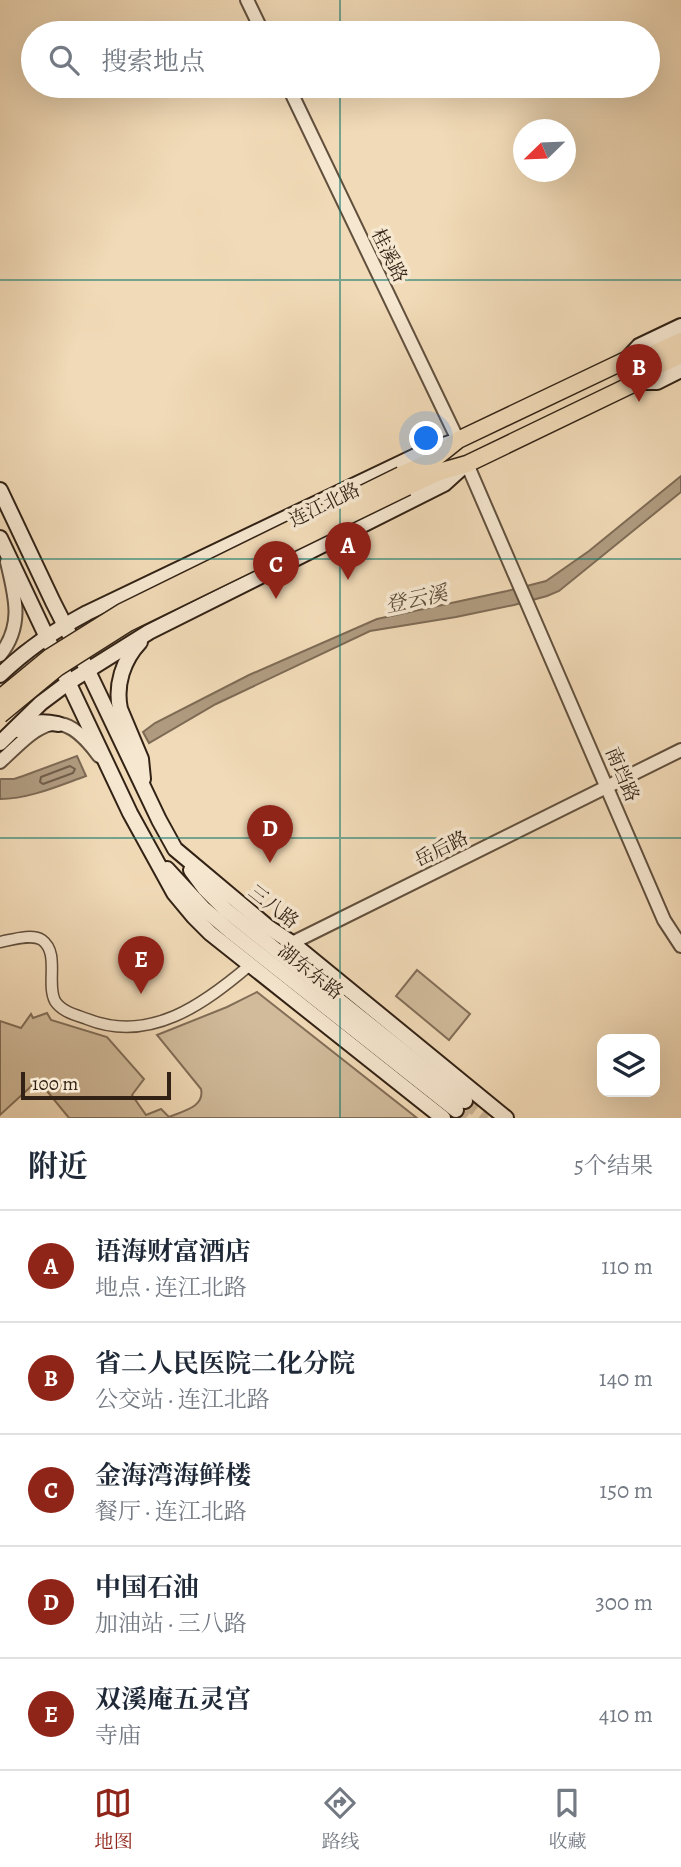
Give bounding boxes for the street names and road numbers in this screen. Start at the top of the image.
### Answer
street label: 桂溪路 [365,224,413,287]
street label: 连江北路 [285,477,364,533]
street label: 南垱路 [599,743,645,806]
street label: 岳后路 [410,825,473,873]
street label: 三八路 [243,879,304,935]
street label: 湖东东路 [272,938,348,1005]

